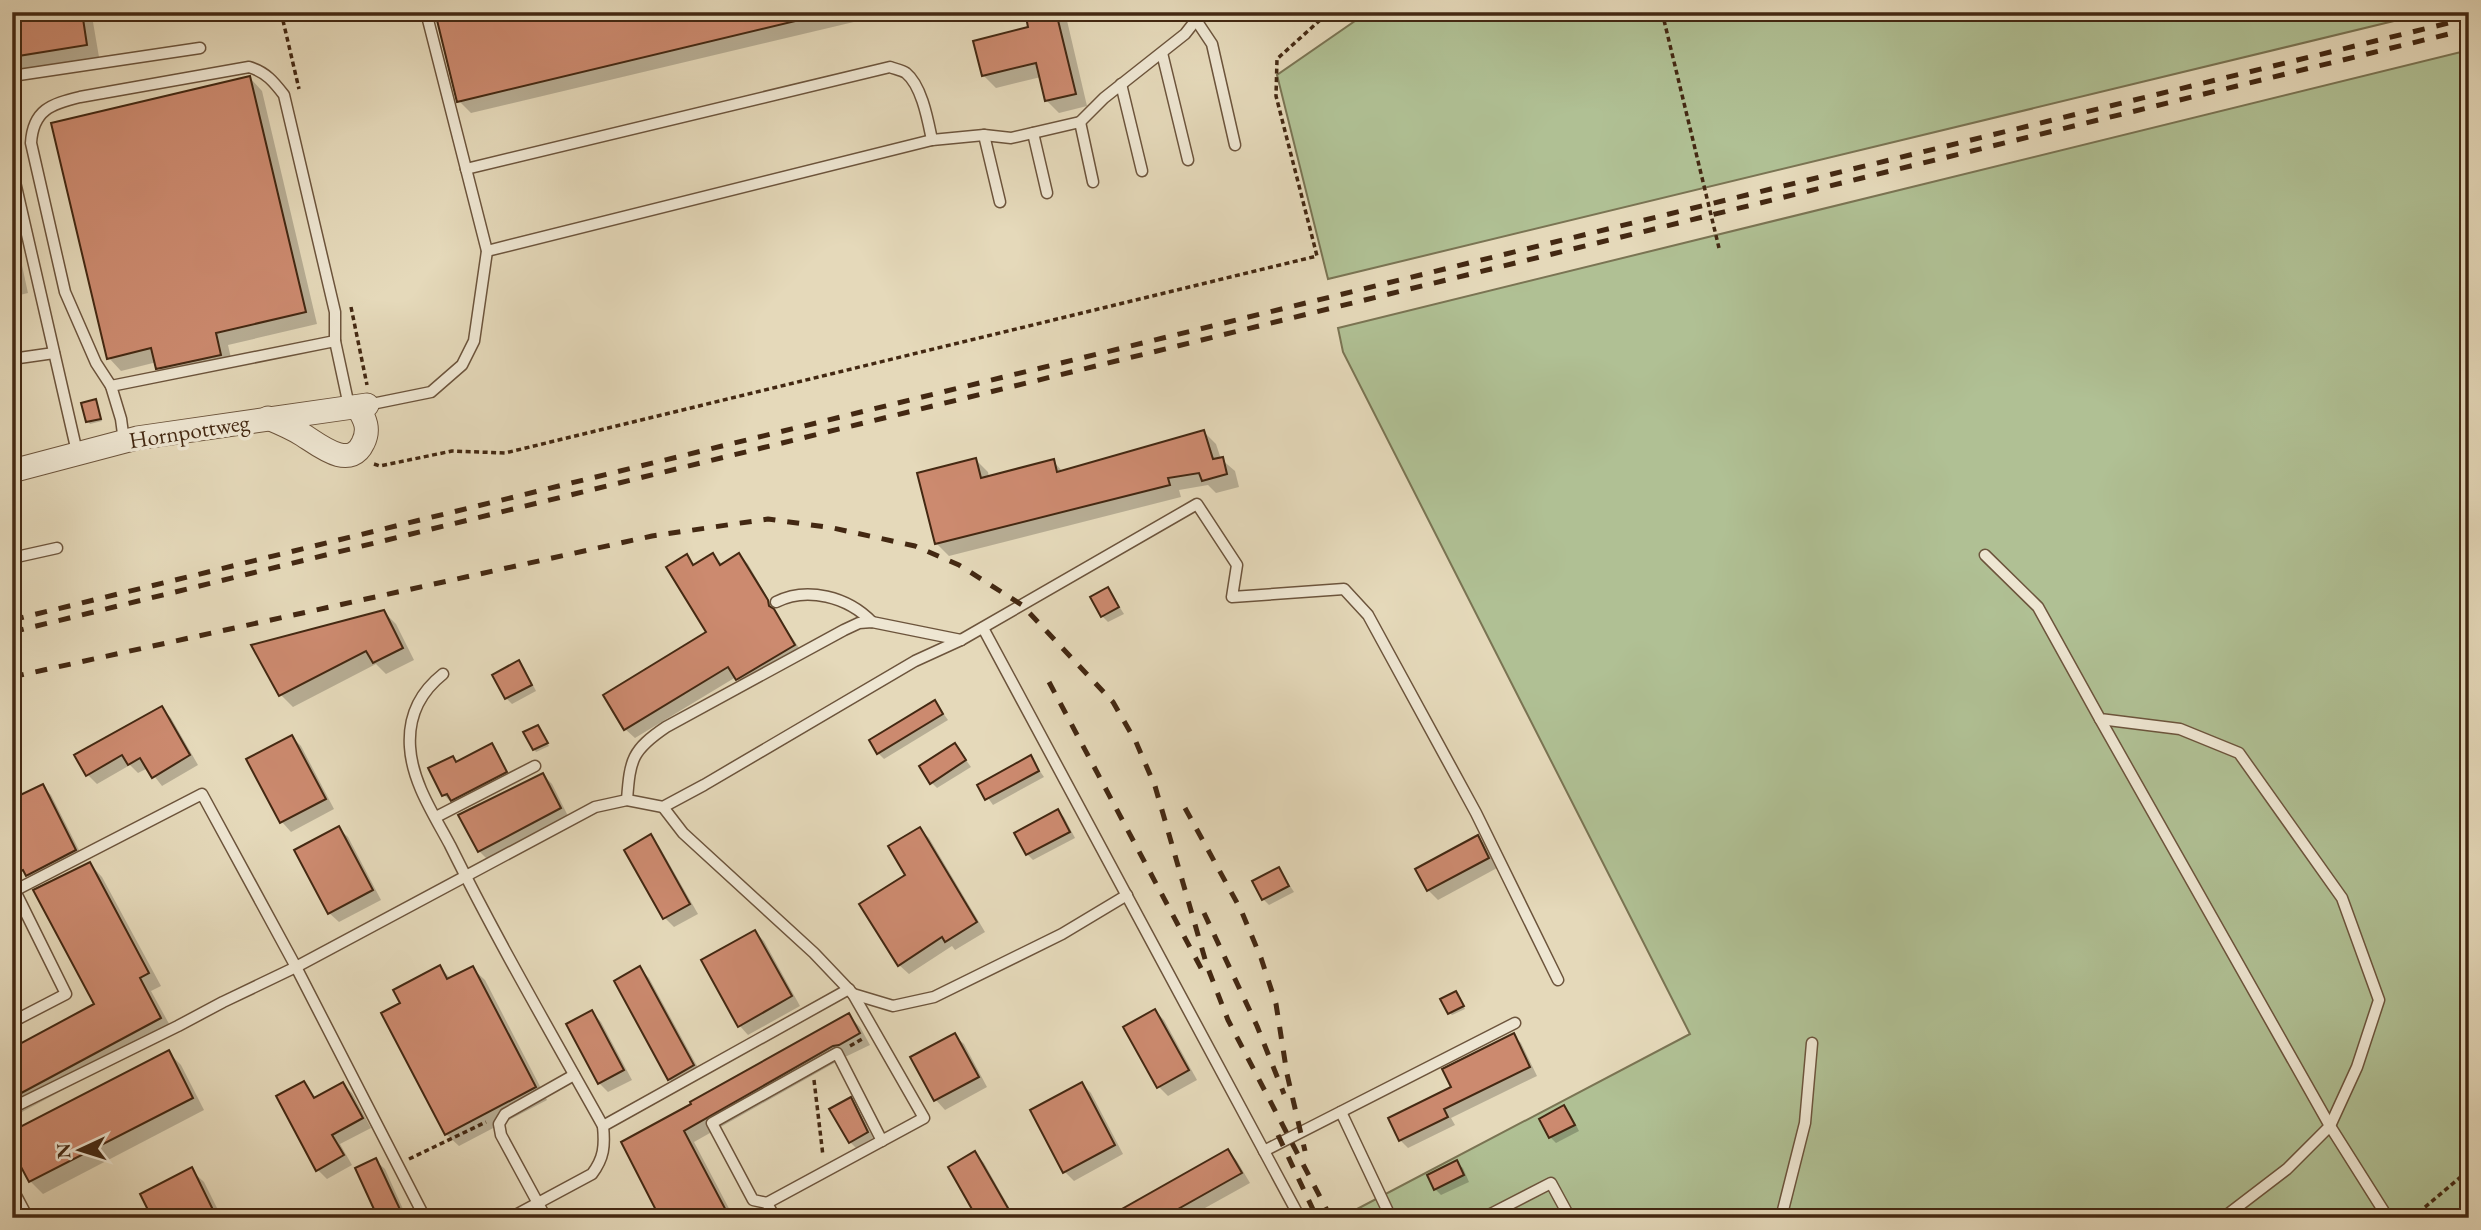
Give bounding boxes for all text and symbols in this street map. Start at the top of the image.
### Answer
street label: Hornpottweg [127,407,252,455]
north arrow [46,1114,116,1184]
text: N [50,1142,77,1160]

